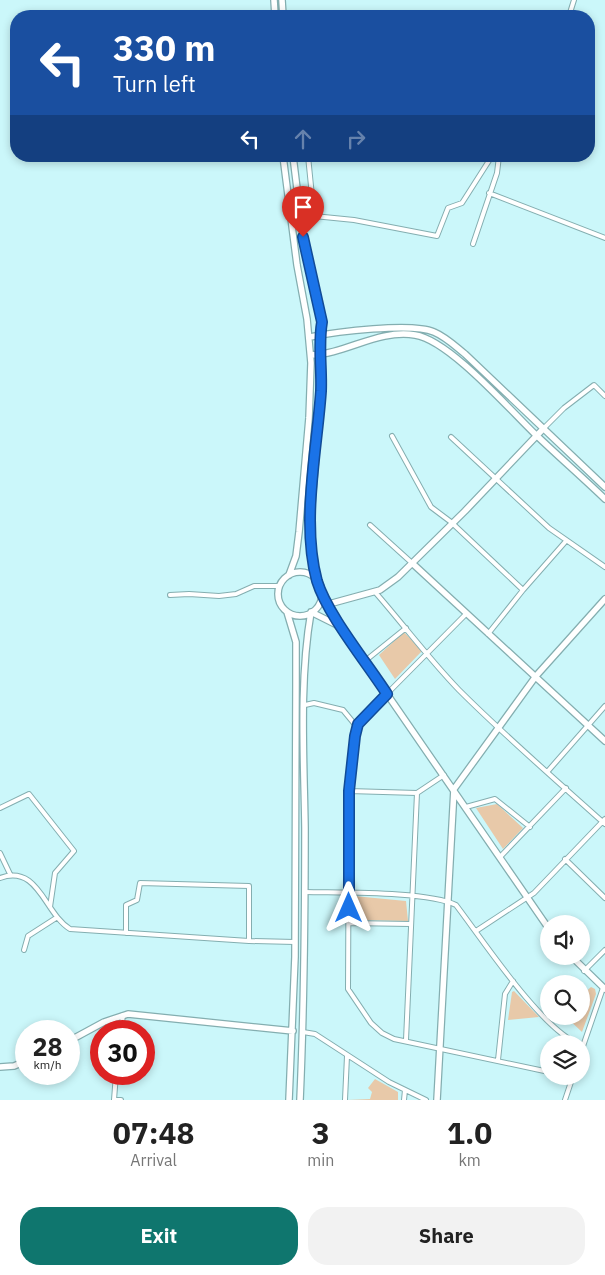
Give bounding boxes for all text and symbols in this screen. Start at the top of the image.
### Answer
text: 330 m [113,25,216,71]
icon: left [30,30,95,95]
text: Turn left [113,69,196,98]
icon: left [236,125,264,153]
icon: ahead [289,125,317,153]
icon: right [342,125,370,153]
pin [282,186,324,237]
icon: arrive [289,193,317,221]
position arrow [322,881,374,933]
map controls [540,915,590,1085]
button: sound [540,915,590,965]
button: search [540,975,590,1025]
speed limit sign: 30 [90,1020,155,1085]
text: 28 [32,1030,63,1063]
button: layers [540,1035,590,1085]
text: km/h [33,1057,62,1072]
text: 07:48 [113,1113,195,1152]
text: 3 [312,1113,330,1152]
text: 1.0 [447,1113,492,1152]
text: Arrival [130,1150,177,1170]
text: min [307,1150,334,1170]
text: km [458,1150,481,1170]
button: Exit [20,1207,298,1265]
button: Share [308,1207,585,1265]

